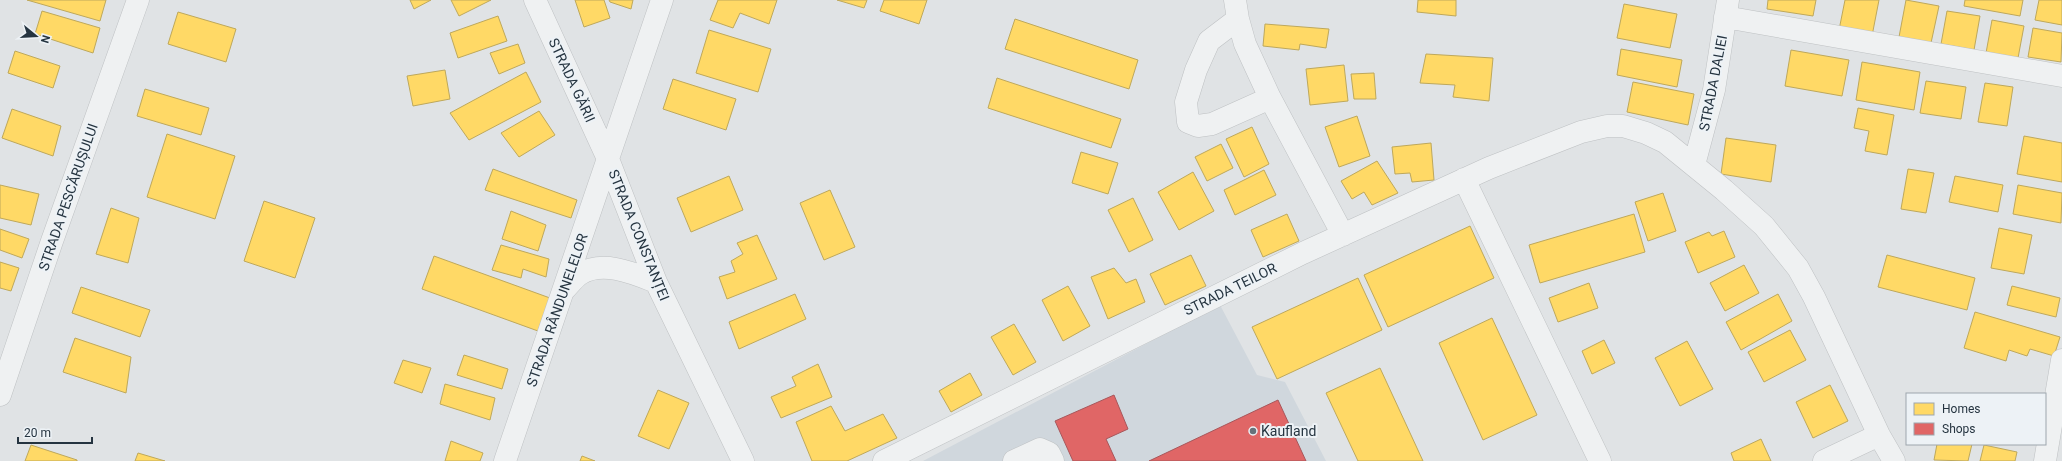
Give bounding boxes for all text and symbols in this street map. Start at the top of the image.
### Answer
north arrow [16,16,56,56]
text: N [38,33,52,45]
street label: STRADA DALIEI [1696,34,1730,132]
street label: STRADA GĂRII [546,35,598,125]
street label: STRADA PESCĂRUȘULUI [35,121,102,273]
street label: STRADA CONSTANȚEI [604,167,673,303]
street label: STRADA RÂNDUNELELOR [522,231,591,389]
street label: STRADA TEILOR [1181,259,1279,318]
legend [1906,393,2046,445]
text: Homes [1942,402,1980,416]
scale bar [18,419,92,445]
text: Shops [1942,422,1976,436]
place label: Kaufland [1261,423,1316,439]
text: 20 m [24,426,51,440]
marker: Kaufland [1248,426,1258,436]

